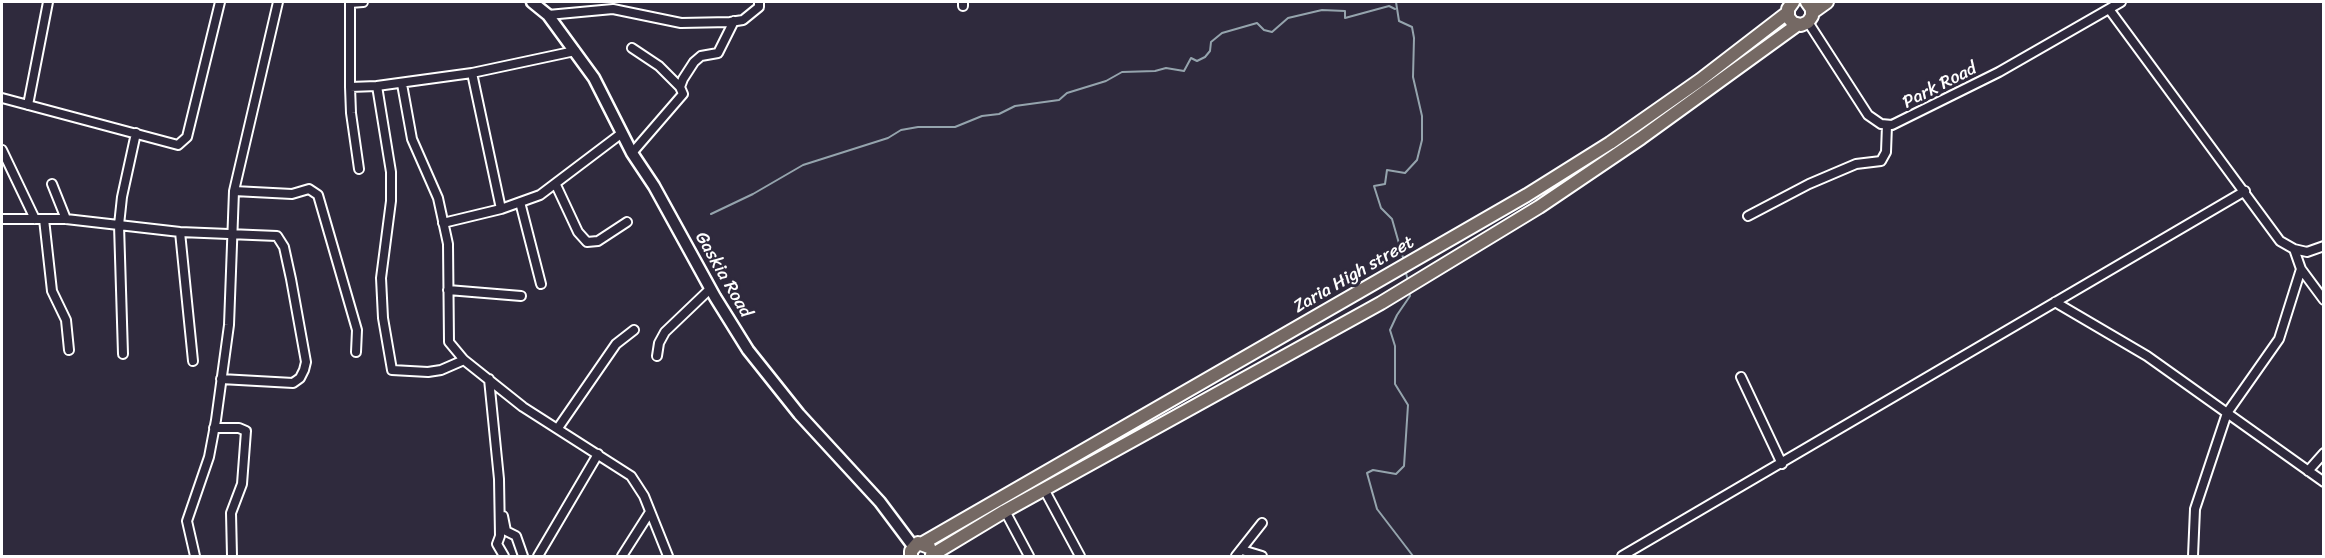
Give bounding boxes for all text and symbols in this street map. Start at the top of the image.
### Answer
street label: Park Road [1899,58,1981,114]
street label: Gaskia Road [690,228,756,322]
street label: Zaria High street [1290,232,1418,318]

